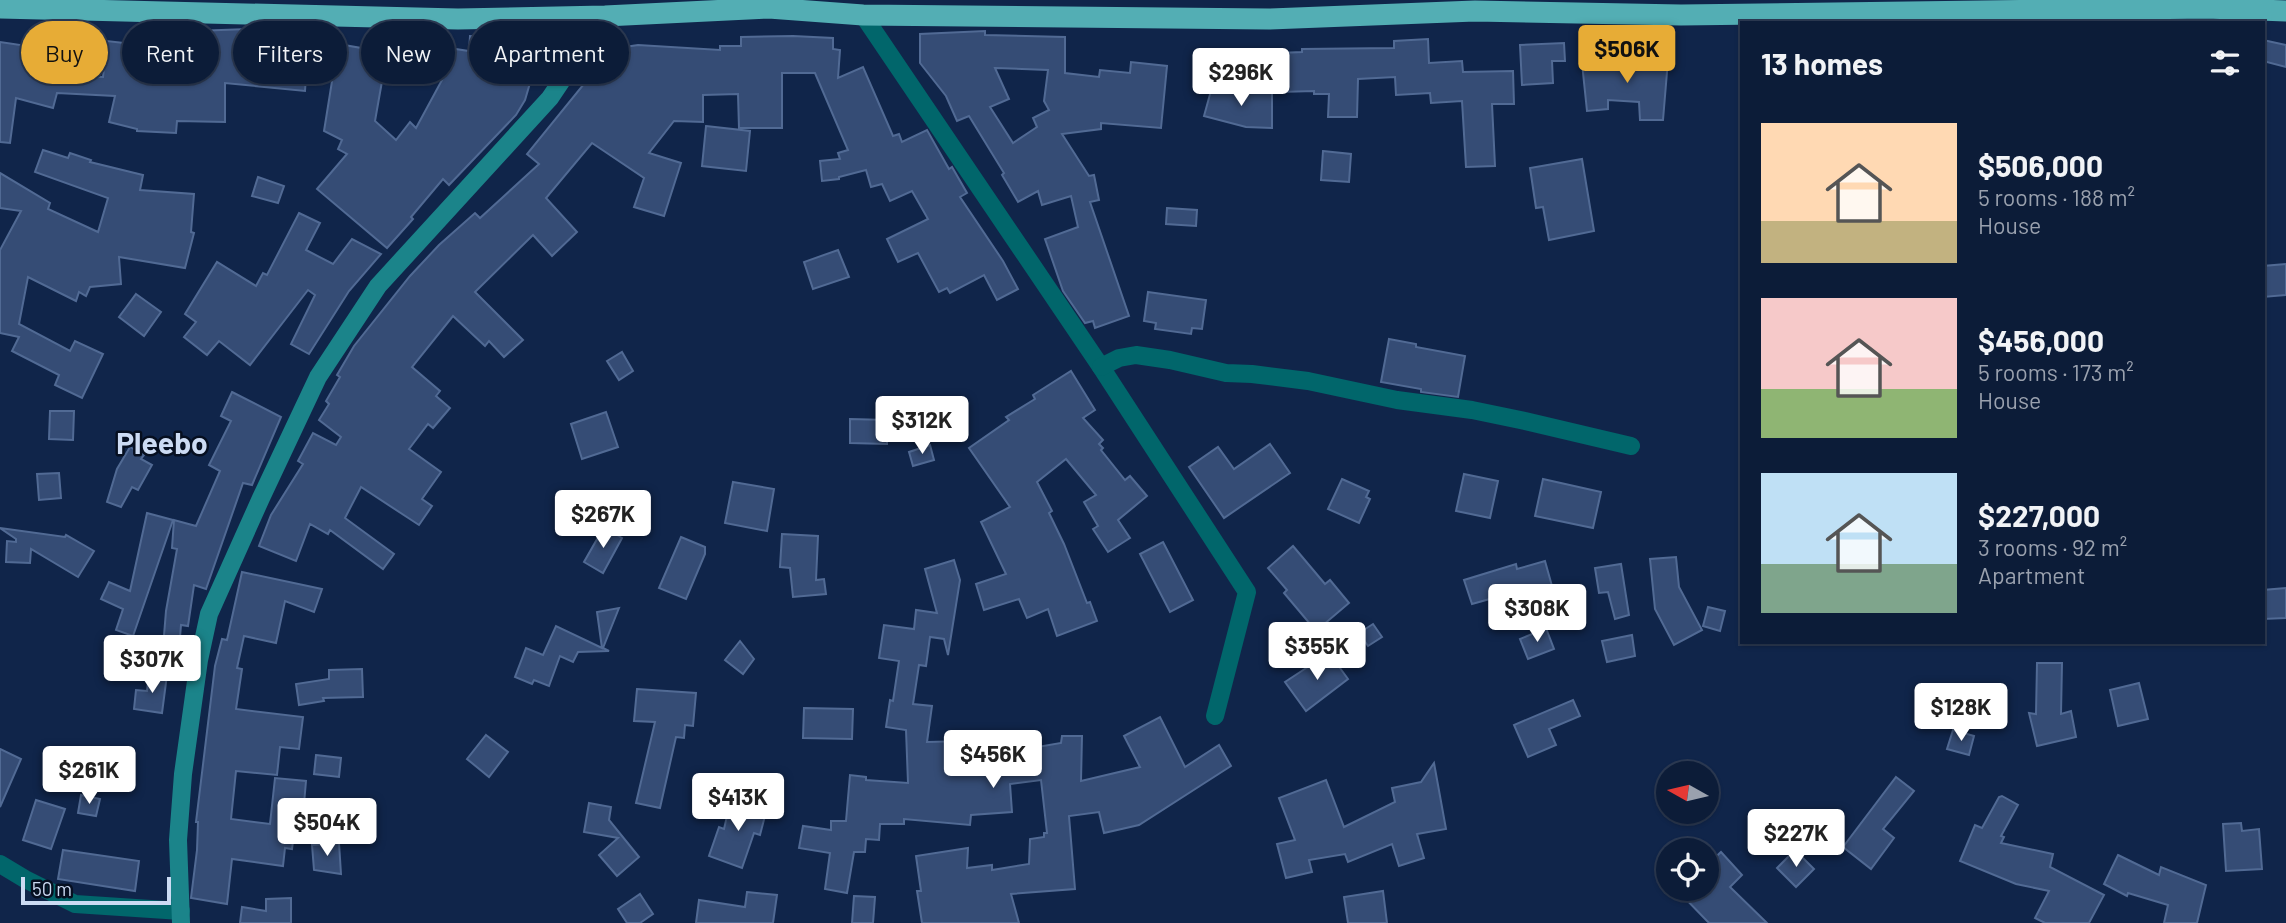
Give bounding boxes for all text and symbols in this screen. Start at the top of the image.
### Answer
chip: Buy [21,21,108,84]
chip: Rent [122,21,219,84]
chip: Filters [233,21,347,84]
chip: New [361,21,455,84]
chip: Apartment [469,21,629,84]
pin: $506K [1578,25,1676,85]
text: $506K [1594,34,1660,62]
icon: filters [2206,44,2244,82]
text: 13 homes [1761,45,1883,81]
pin: $296K [1192,48,1290,108]
text: $296K [1209,57,1274,85]
text: $506,000 [1978,147,2103,183]
icon: home [1817,151,1901,235]
text: 5 rooms · 188 m² [1978,183,2135,211]
text: House [1978,211,2041,239]
text: $456,000 [1978,322,2104,358]
icon: home [1817,326,1901,410]
text: 5 rooms · 173 m² [1978,358,2134,386]
text: House [1978,386,2041,414]
pin: $312K [873,396,971,456]
text: $312K [892,405,952,433]
district label: Pleebo [116,424,208,460]
pin: $267K [554,490,652,550]
text: $227,000 [1978,497,2100,533]
text: $267K [571,499,635,527]
icon: home [1817,501,1901,585]
text: 3 rooms · 92 m² [1978,533,2127,561]
text: Apartment [1978,561,2085,589]
pin: $308K [1488,584,1586,644]
text: $308K [1504,593,1570,621]
pin: $355K [1268,622,1366,682]
text: $355K [1285,631,1349,659]
pin: $307K [103,636,201,695]
text: $307K [120,644,184,672]
pin: $128K [1912,684,2010,743]
text: $128K [1930,692,1992,720]
pin: $456K [944,730,1042,790]
text: $456K [960,739,1026,767]
pin: $261K [40,746,138,806]
text: $261K [59,755,119,783]
north arrow [1656,761,1718,824]
map controls [1656,761,1719,901]
pin: $413K [689,774,787,833]
text: $413K [708,782,768,810]
pin: $504K [278,798,376,858]
text: $504K [294,807,360,835]
pin: $227K [1747,810,1845,869]
text: $227K [1764,818,1828,846]
button: locate [1656,838,1719,901]
scale bar [21,874,172,906]
text: 50 m [32,877,72,900]

